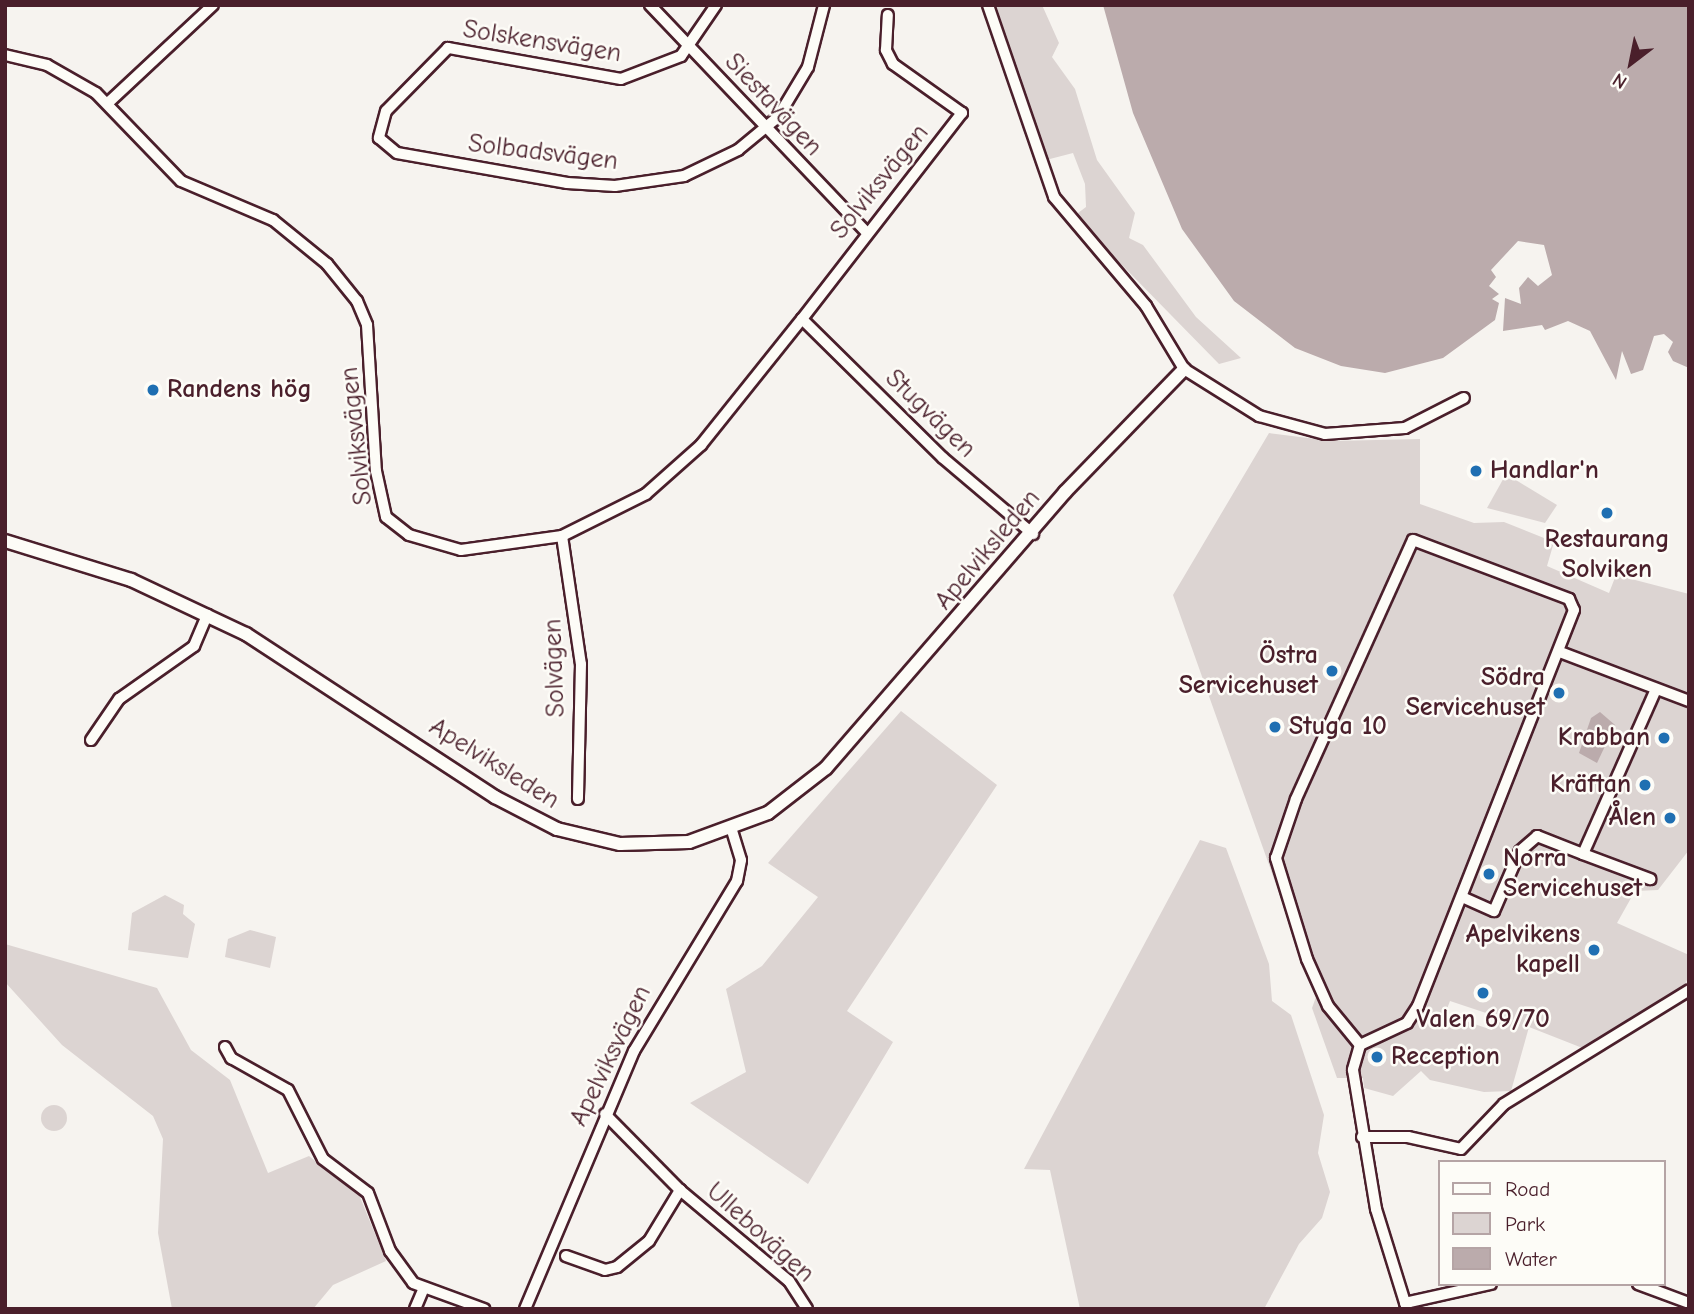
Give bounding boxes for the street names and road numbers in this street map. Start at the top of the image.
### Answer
street label: Solskensvägen [461,14,623,70]
street label: Siestavägen [718,47,828,163]
street label: Solviksvägen [824,118,936,246]
street label: Solbadsvägen [466,128,620,178]
street label: Stugvägen [878,363,982,465]
street label: Solviksvägen [334,365,380,507]
street label: Apelviksleden [929,483,1047,617]
street label: Solvägen [538,618,572,718]
street label: Apelviksleden [423,712,565,816]
street label: Apelviksvägen [563,981,659,1131]
street label: Ullebovägen [700,1176,820,1290]

